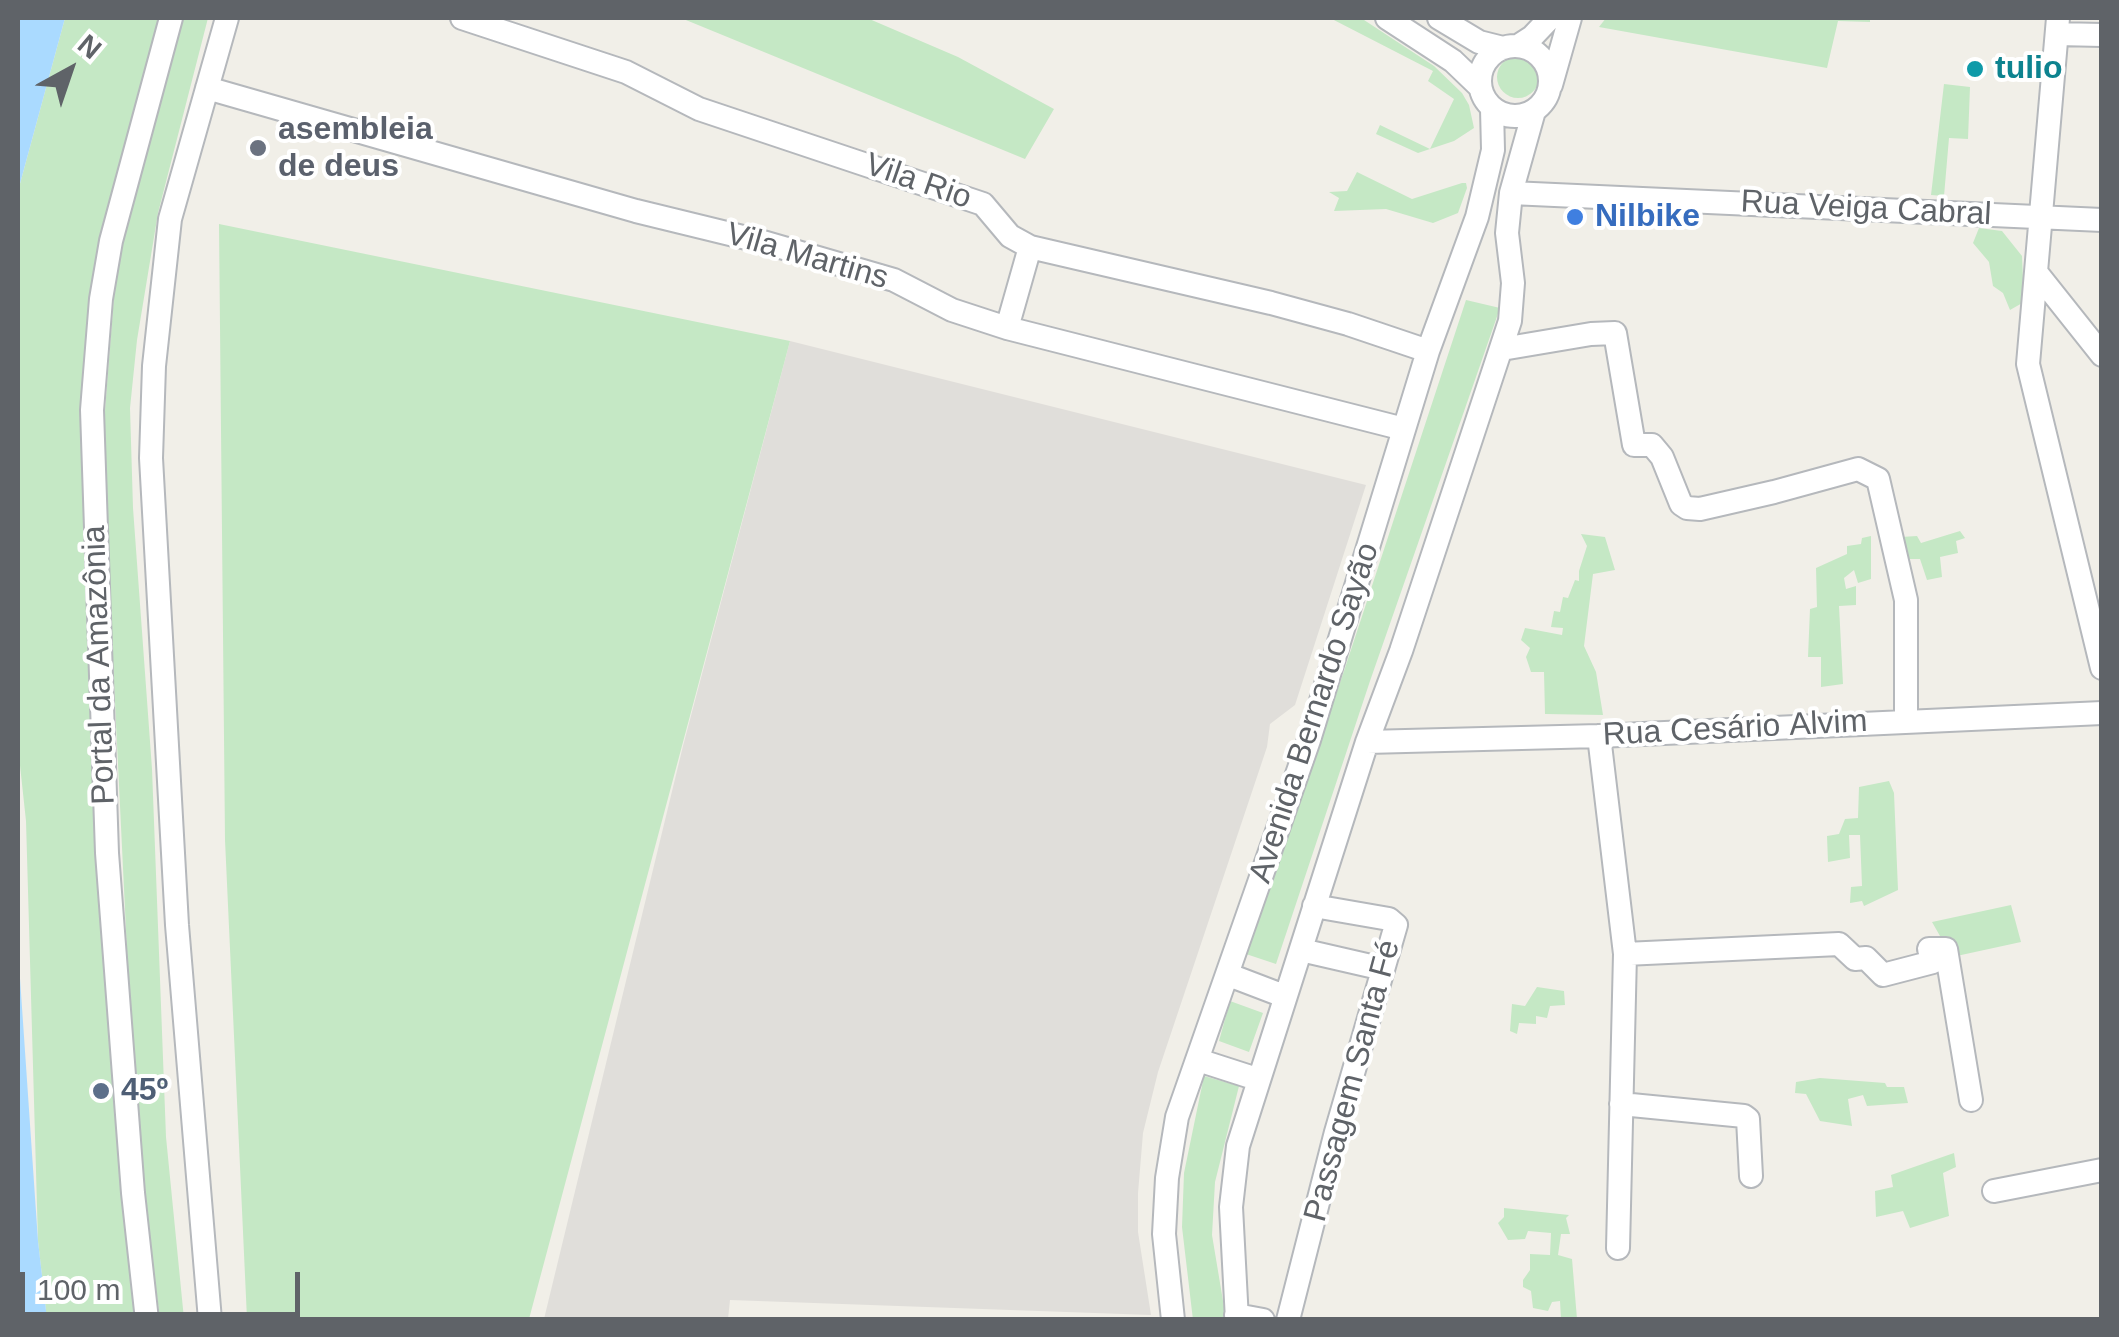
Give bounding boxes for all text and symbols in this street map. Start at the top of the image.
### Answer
north arrow [20,20,120,120]
text: N [72,28,107,65]
place label: tulio [1995,50,2063,88]
marker: tulio [1964,58,1986,80]
place label: asembleia de deus [278,111,433,186]
marker: asembleia de deus [247,137,269,159]
street label: Vila Rio [860,146,976,218]
street label: Rua Veiga Cabral [1740,183,1992,235]
place label: Nilbike [1595,198,1700,236]
marker: Nilbike [1564,206,1586,228]
street label: Vila Martins [722,216,892,298]
street label: Portal da Amazônia [76,525,124,805]
street label: Avenida Bernardo Sayão [1242,538,1388,888]
street label: Rua Cesário Alvim [1602,703,1868,755]
street label: Passagem Santa Fé [1297,936,1409,1226]
place label: 45º [121,1072,168,1110]
marker: 45º [90,1080,112,1102]
scale bar [25,1252,305,1314]
text: 100 m [37,1273,120,1306]

